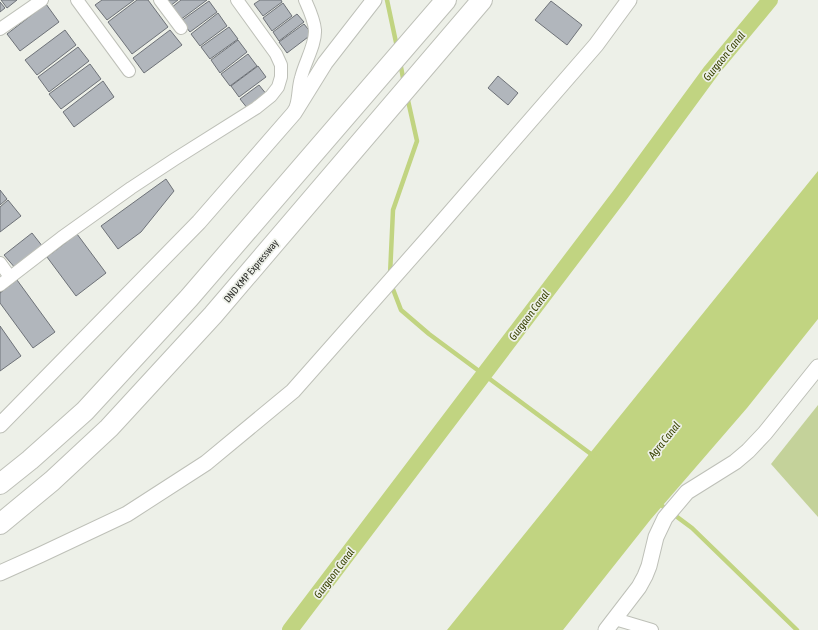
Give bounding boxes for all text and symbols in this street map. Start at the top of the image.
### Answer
water label: Gurgaon Canal [701,29,747,83]
street label: DND KMP Expressway [222,237,280,305]
water label: Gurgaon Canal [506,288,552,342]
water label: Agra Canal [645,419,682,461]
water label: Gurgaon Canal [311,546,357,600]

